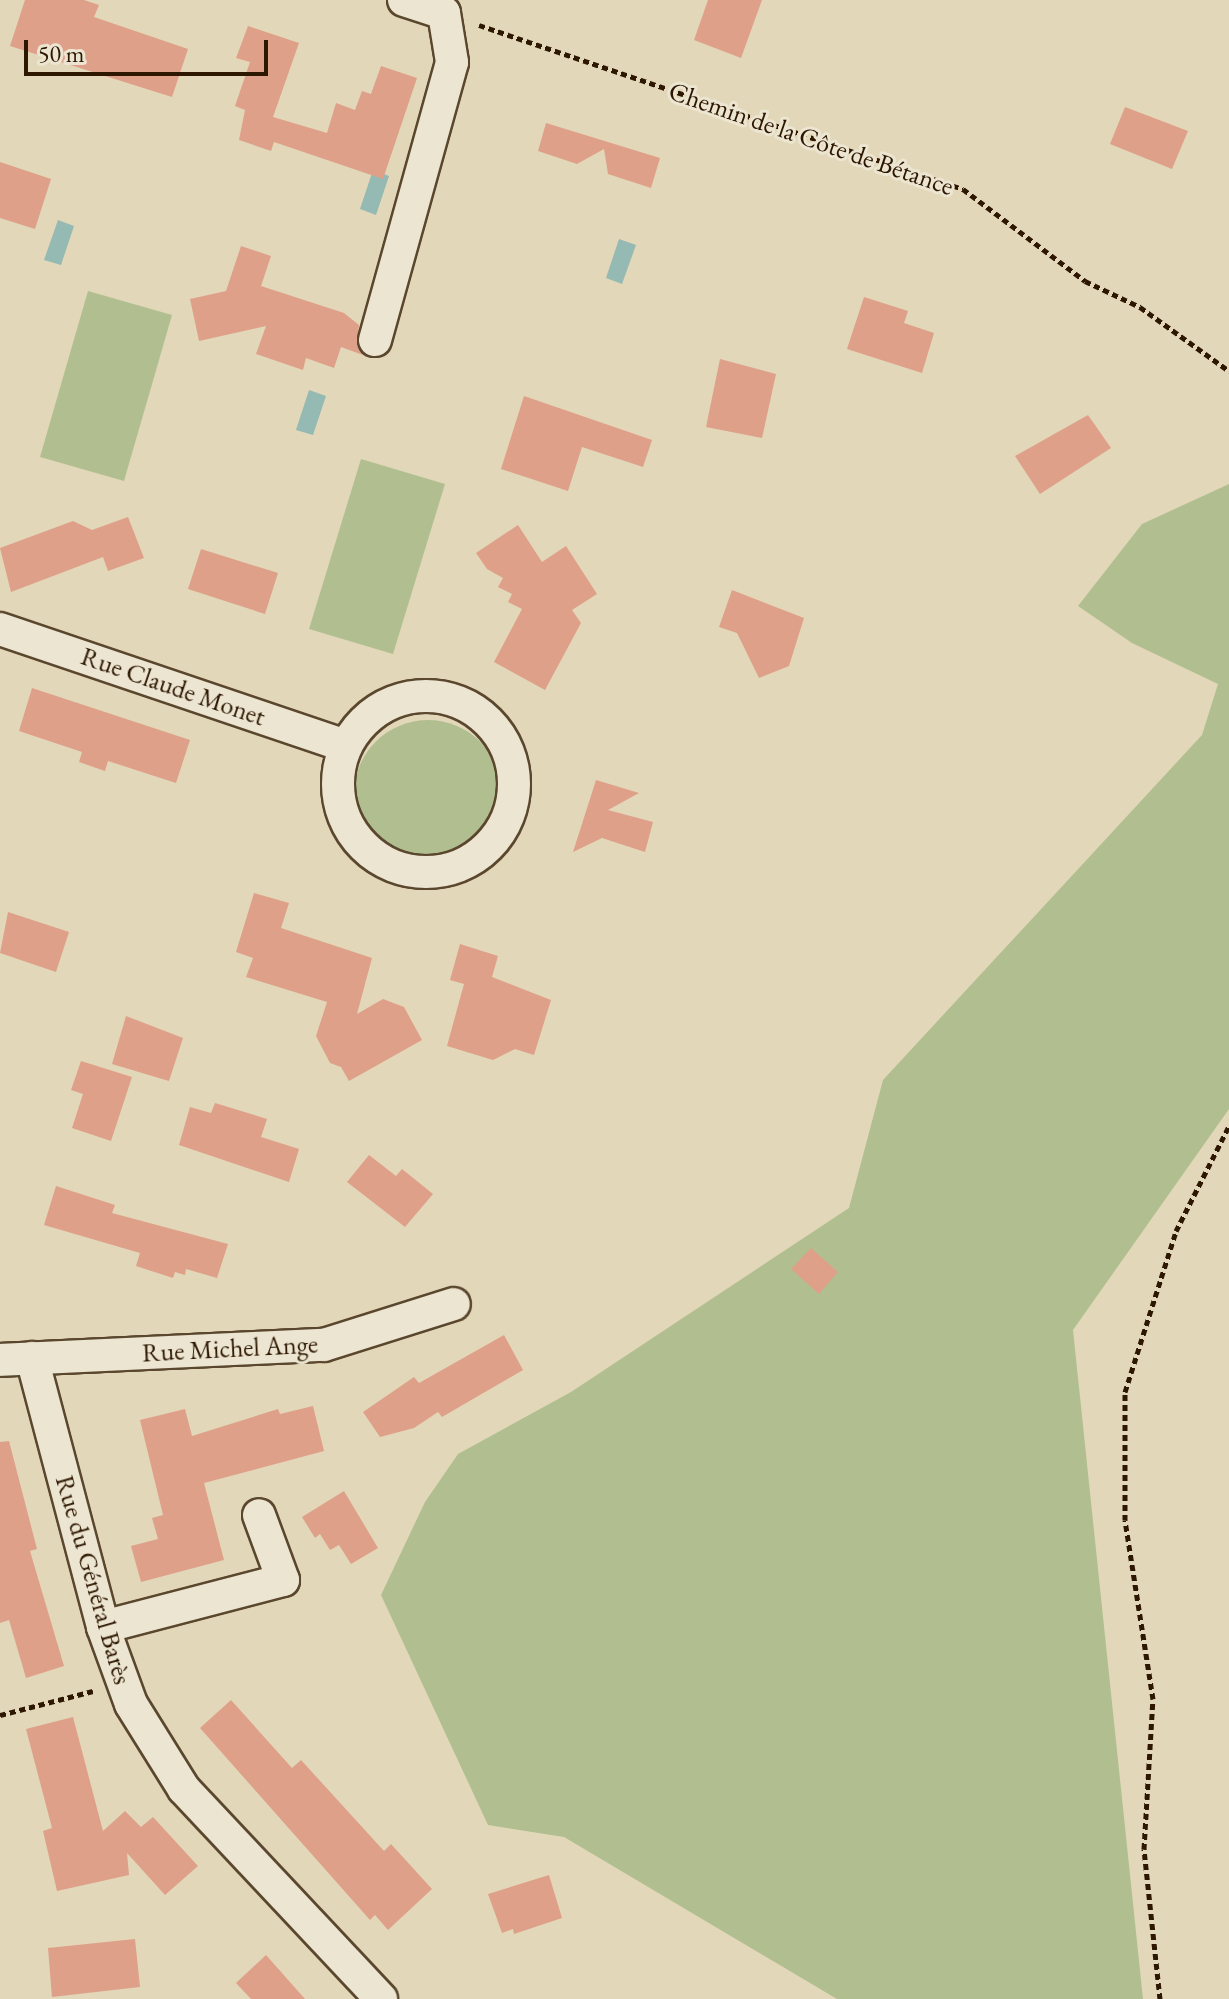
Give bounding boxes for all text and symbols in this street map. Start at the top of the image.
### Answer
scale bar [28,24,272,74]
text: 50 m [38,38,85,69]
street label: Chemin de la Côte de Bétance [665,76,957,202]
street label: Rue Claude Monet [77,641,269,733]
street label: Rue Michel Ange [141,1329,319,1369]
street label: Rue du Général Barès [48,1472,138,1688]

